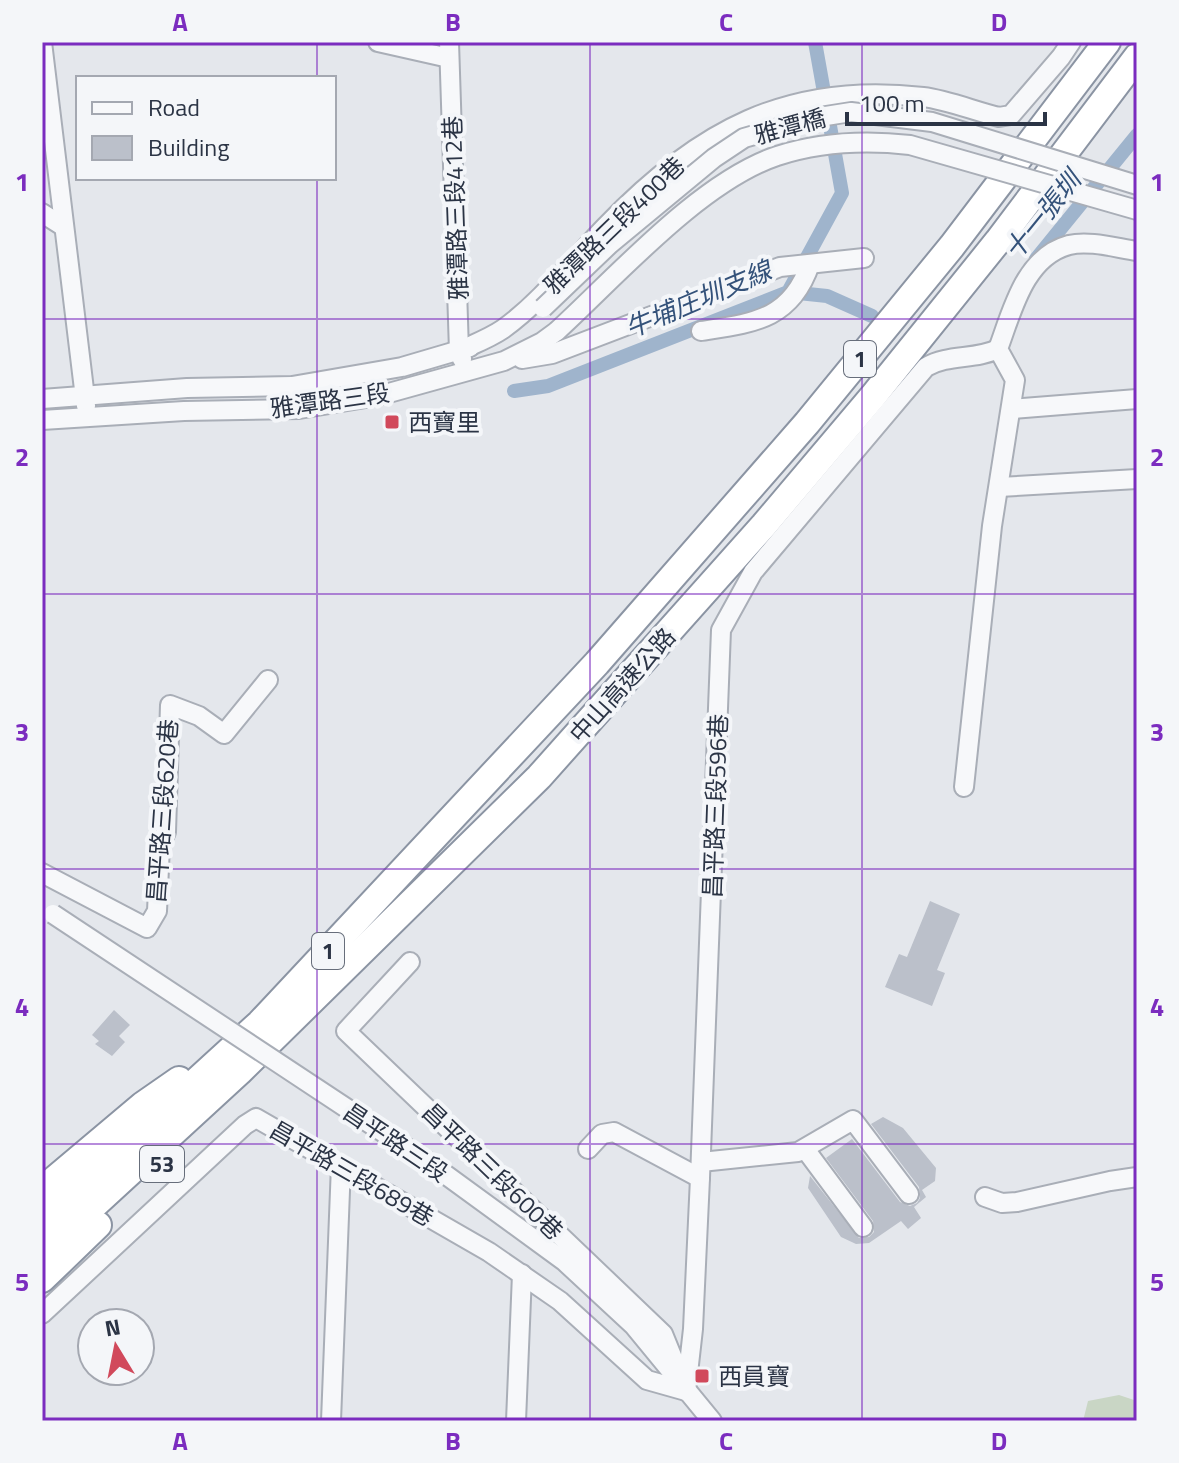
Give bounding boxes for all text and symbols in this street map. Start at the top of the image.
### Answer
text: A [172,2,188,41]
text: B [445,2,461,41]
text: C [719,2,733,41]
text: D [991,2,1007,41]
legend [76,76,336,180]
scale bar [847,76,1045,126]
text: 100 m [859,85,925,121]
text: Road [148,89,200,125]
street label: 雅潭橋 [751,99,829,153]
street label: 雅潭路三段412巷 [434,115,476,301]
text: Building [148,129,230,165]
street label: 雅潭路三段400巷 [535,148,693,302]
water label: 十一張圳 [994,159,1092,268]
text: 1 [15,162,29,201]
text: 1 [1150,162,1164,201]
water label: 牛埔庄圳支線 [619,249,780,347]
road number: 1 [844,341,876,377]
street label: 雅潭路三段 [268,374,392,426]
place label: 西寶里 [408,404,480,440]
marker: 西寶里 [383,413,401,431]
text: 2 [15,437,29,476]
text: 2 [1150,437,1164,476]
street label: 中山高速公路 [560,619,684,751]
text: 3 [15,712,29,751]
text: 3 [1150,712,1164,751]
street label: 昌平路三段596巷 [694,713,736,899]
street label: 昌平路三段620巷 [138,718,186,904]
road number: 1 [312,933,344,969]
text: 4 [15,987,29,1026]
text: 4 [1150,987,1164,1026]
street label: 昌平路三段 [336,1094,456,1190]
street label: 昌平路三段600巷 [414,1094,572,1248]
street label: 昌平路三段689巷 [263,1111,441,1235]
road number: 53 [140,1146,184,1182]
text: 5 [15,1262,29,1301]
text: 5 [1150,1262,1164,1301]
north arrow [76,1307,156,1387]
text: N [102,1309,123,1345]
place label: 西員寶 [718,1358,790,1394]
marker: 西員寶 [693,1367,711,1385]
text: A [172,1421,188,1460]
text: B [445,1421,461,1460]
text: C [719,1421,733,1460]
text: D [991,1421,1007,1460]

